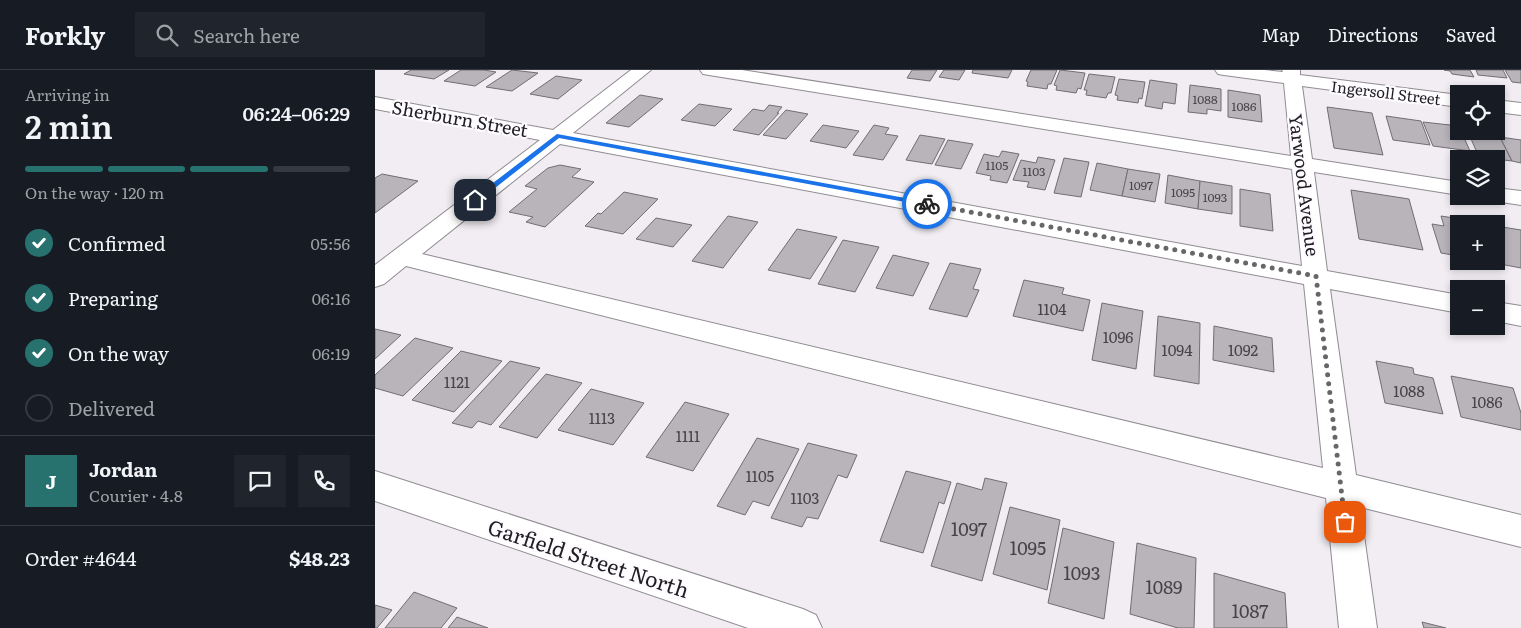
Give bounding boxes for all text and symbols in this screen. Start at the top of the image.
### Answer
search box [135,12,485,57]
text: Forkly [25,17,105,52]
icon: search [153,21,181,49]
text: Search here [193,21,300,49]
text: Map [1262,21,1300,48]
text: Directions [1328,21,1418,48]
text: Saved [1446,21,1496,48]
street label: Ingersoll Street [1330,74,1442,110]
text: Arriving in [25,82,110,106]
map controls [1450,85,1505,335]
button: locate [1450,85,1505,140]
house number: 1088 [1192,90,1218,108]
street label: Sherburn Street [390,93,531,143]
house number: 1086 [1232,97,1257,115]
text: 06:24–06:29 [242,99,350,127]
text: 2 min [25,101,113,149]
street label: Yarwood Avenue [1283,112,1327,258]
button: layers [1450,150,1505,205]
house number: 1105 [986,156,1008,174]
house number: 1103 [1022,162,1046,180]
house number: 1097 [1129,176,1153,194]
pin [454,179,496,221]
courier [902,179,952,229]
text: On the way · 120 m [25,180,164,204]
house number: 1095 [1171,183,1195,201]
icon: home [461,186,489,214]
house number: 1093 [1203,188,1227,206]
icon: bike [913,190,941,218]
button: + [1450,215,1505,270]
icon: check [25,229,53,257]
text: Confirmed [68,229,166,257]
text: 05:56 [311,231,350,255]
button: − [1450,280,1505,335]
icon: check [25,284,53,312]
text: Preparing [68,284,158,312]
text: 06:16 [312,286,350,310]
house number: 1104 [1037,297,1067,320]
house number: 1096 [1103,325,1133,348]
house number: 1094 [1162,338,1192,361]
house number: 1092 [1228,338,1258,361]
icon: check [25,339,53,367]
text: On the way [68,339,169,367]
text: 06:19 [312,341,350,365]
house number: 1121 [444,370,470,393]
house number: 1088 [1393,379,1425,402]
house number: 1086 [1471,390,1503,413]
text: Delivered [68,394,155,422]
house number: 1113 [589,406,615,429]
house number: 1111 [676,424,700,447]
text: Jordan [89,455,158,483]
button: chat [234,455,286,507]
button: phone [298,455,350,507]
house number: 1105 [746,464,775,487]
text: J [46,467,56,495]
text: Courier · 4.8 [89,483,183,507]
house number: 1103 [791,486,819,509]
pin [1324,501,1366,543]
icon: bag [1331,508,1359,536]
street label: Garfield Street North [484,510,694,604]
house number: 1097 [951,515,987,542]
house number: 1095 [1010,534,1046,561]
text: Order #4644 [25,544,137,572]
text: $48.23 [289,544,350,572]
house number: 1093 [1064,559,1100,586]
house number: 1089 [1145,573,1183,600]
house number: 1087 [1232,597,1268,624]

